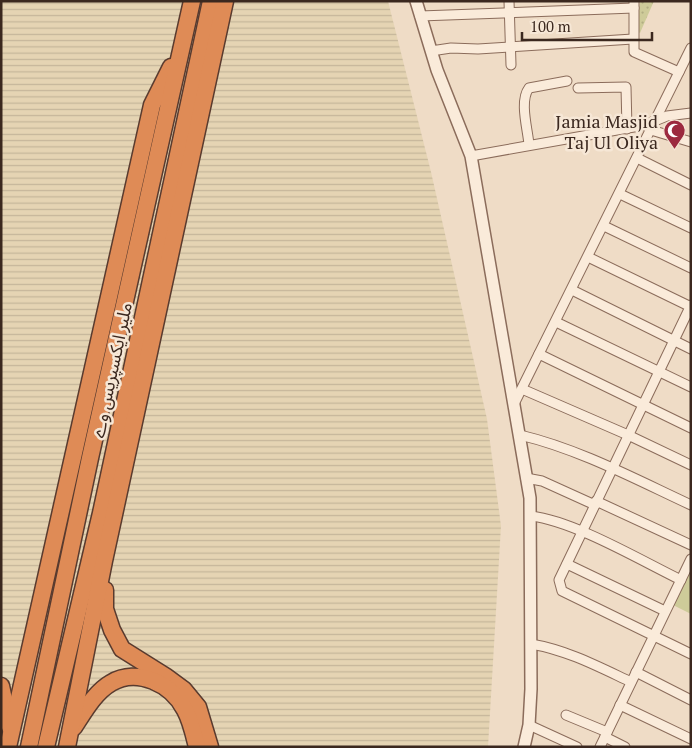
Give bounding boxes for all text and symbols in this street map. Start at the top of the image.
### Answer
scale bar [522,10,652,42]
text: 100 m [530,16,571,36]
place label: Jamia Masjid Taj Ul Oliya [555,109,658,154]
mosque icon: Jamia Masjid Taj Ul Oliya [662,119,686,150]
street label: ملیر ایکسپریس وے [85,300,137,440]

